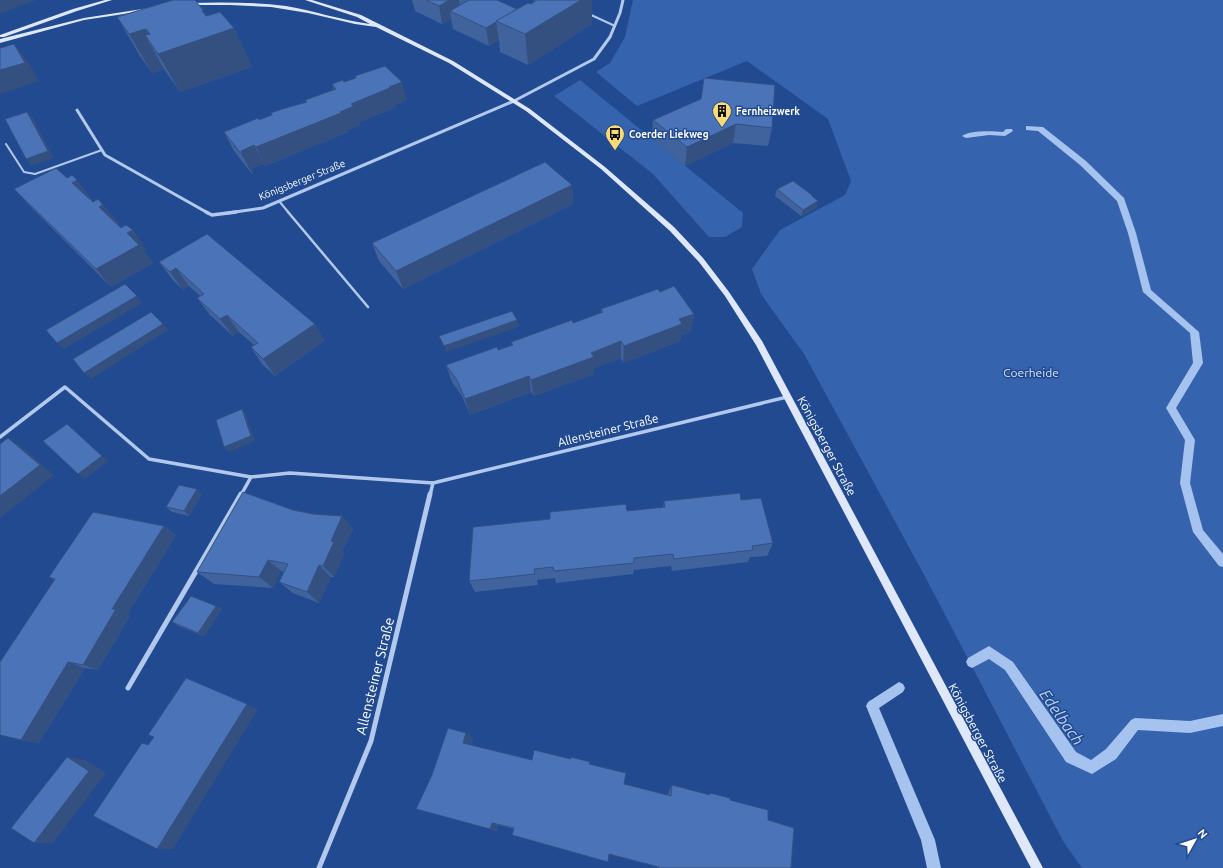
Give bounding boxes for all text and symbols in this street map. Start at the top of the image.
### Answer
building icon: Fernheizwerk [711,100,733,128]
place label: Fernheizwerk [736,106,800,117]
bus stop icon: Coerder Liekweg [604,123,626,151]
place label: Coerder Liekweg [629,129,709,140]
street label: Königsberger Straße [257,158,347,202]
park label: Coerheide [1003,366,1059,379]
street label: Königsberger Straße [795,394,859,498]
street label: Allensteiner Straße [556,411,660,449]
street label: Allensteiner Straße [353,616,397,736]
street label: Königsberger Straße [946,681,1010,785]
water label: Edelbach [1036,686,1088,748]
north arrow [1175,820,1215,860]
text: N [1196,827,1210,841]

